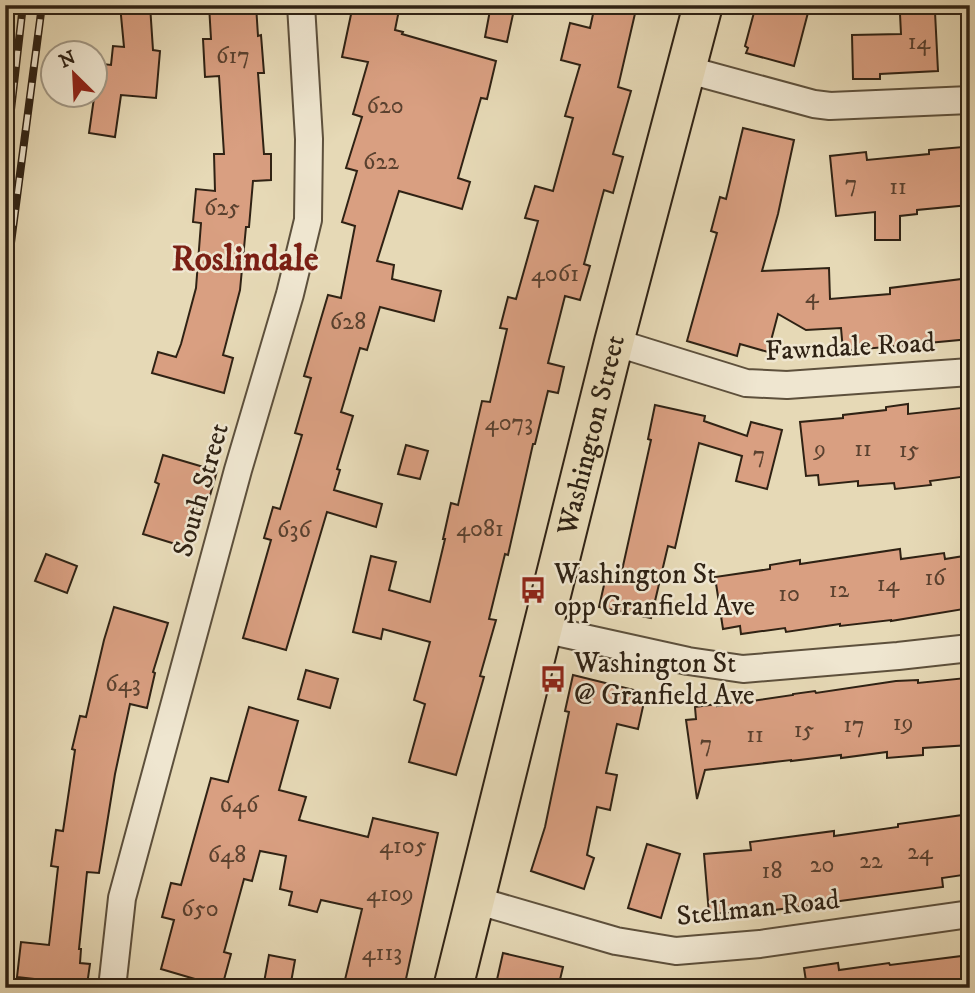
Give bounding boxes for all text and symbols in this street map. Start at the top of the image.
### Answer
house number: 14 [908,27,931,57]
north arrow [38,38,108,108]
house number: 617 [216,41,250,71]
text: N [56,46,80,74]
house number: 620 [366,91,404,121]
house number: 622 [363,147,399,177]
house number: 7 [845,169,857,199]
house number: 11 [889,172,907,202]
house number: 625 [204,193,240,223]
district label: Roslindale [172,238,319,282]
house number: 4061 [531,259,579,289]
house number: 4 [805,281,820,311]
house number: 628 [330,307,366,337]
street label: Fawndale Road [764,325,936,369]
street label: Washington Street [549,331,633,540]
house number: 4073 [485,408,533,438]
street label: South Street [165,419,237,561]
house number: 9 [813,434,826,464]
house number: 11 [854,434,872,464]
house number: 15 [899,435,919,465]
house number: 7 [753,440,765,470]
house number: 4081 [456,514,504,544]
house number: 636 [277,515,312,545]
place label: Washington St opp Granfield Ave [553,557,755,624]
house number: 16 [924,563,947,593]
house number: 14 [877,569,900,599]
bus stop icon: Washington St opp Granfield Ave [518,575,548,605]
house number: 12 [829,575,850,605]
house number: 10 [778,579,800,609]
place label: Washington St @ Granfield Ave [573,646,755,713]
bus stop icon: Washington St @ Granfield Ave [538,664,568,694]
house number: 643 [105,669,141,699]
house number: 19 [893,708,913,738]
house number: 17 [843,710,865,740]
house number: 15 [794,715,814,745]
house number: 11 [746,720,764,750]
house number: 7 [700,729,712,759]
house number: 646 [220,790,260,820]
house number: 4105 [379,831,427,861]
house number: 24 [907,837,934,867]
house number: 648 [208,840,246,870]
house number: 22 [859,846,883,876]
house number: 20 [810,850,834,880]
house number: 18 [762,856,782,886]
house number: 4109 [366,879,414,909]
street label: Stellman Road [675,882,841,934]
house number: 650 [181,894,219,924]
house number: 4113 [362,938,402,968]

